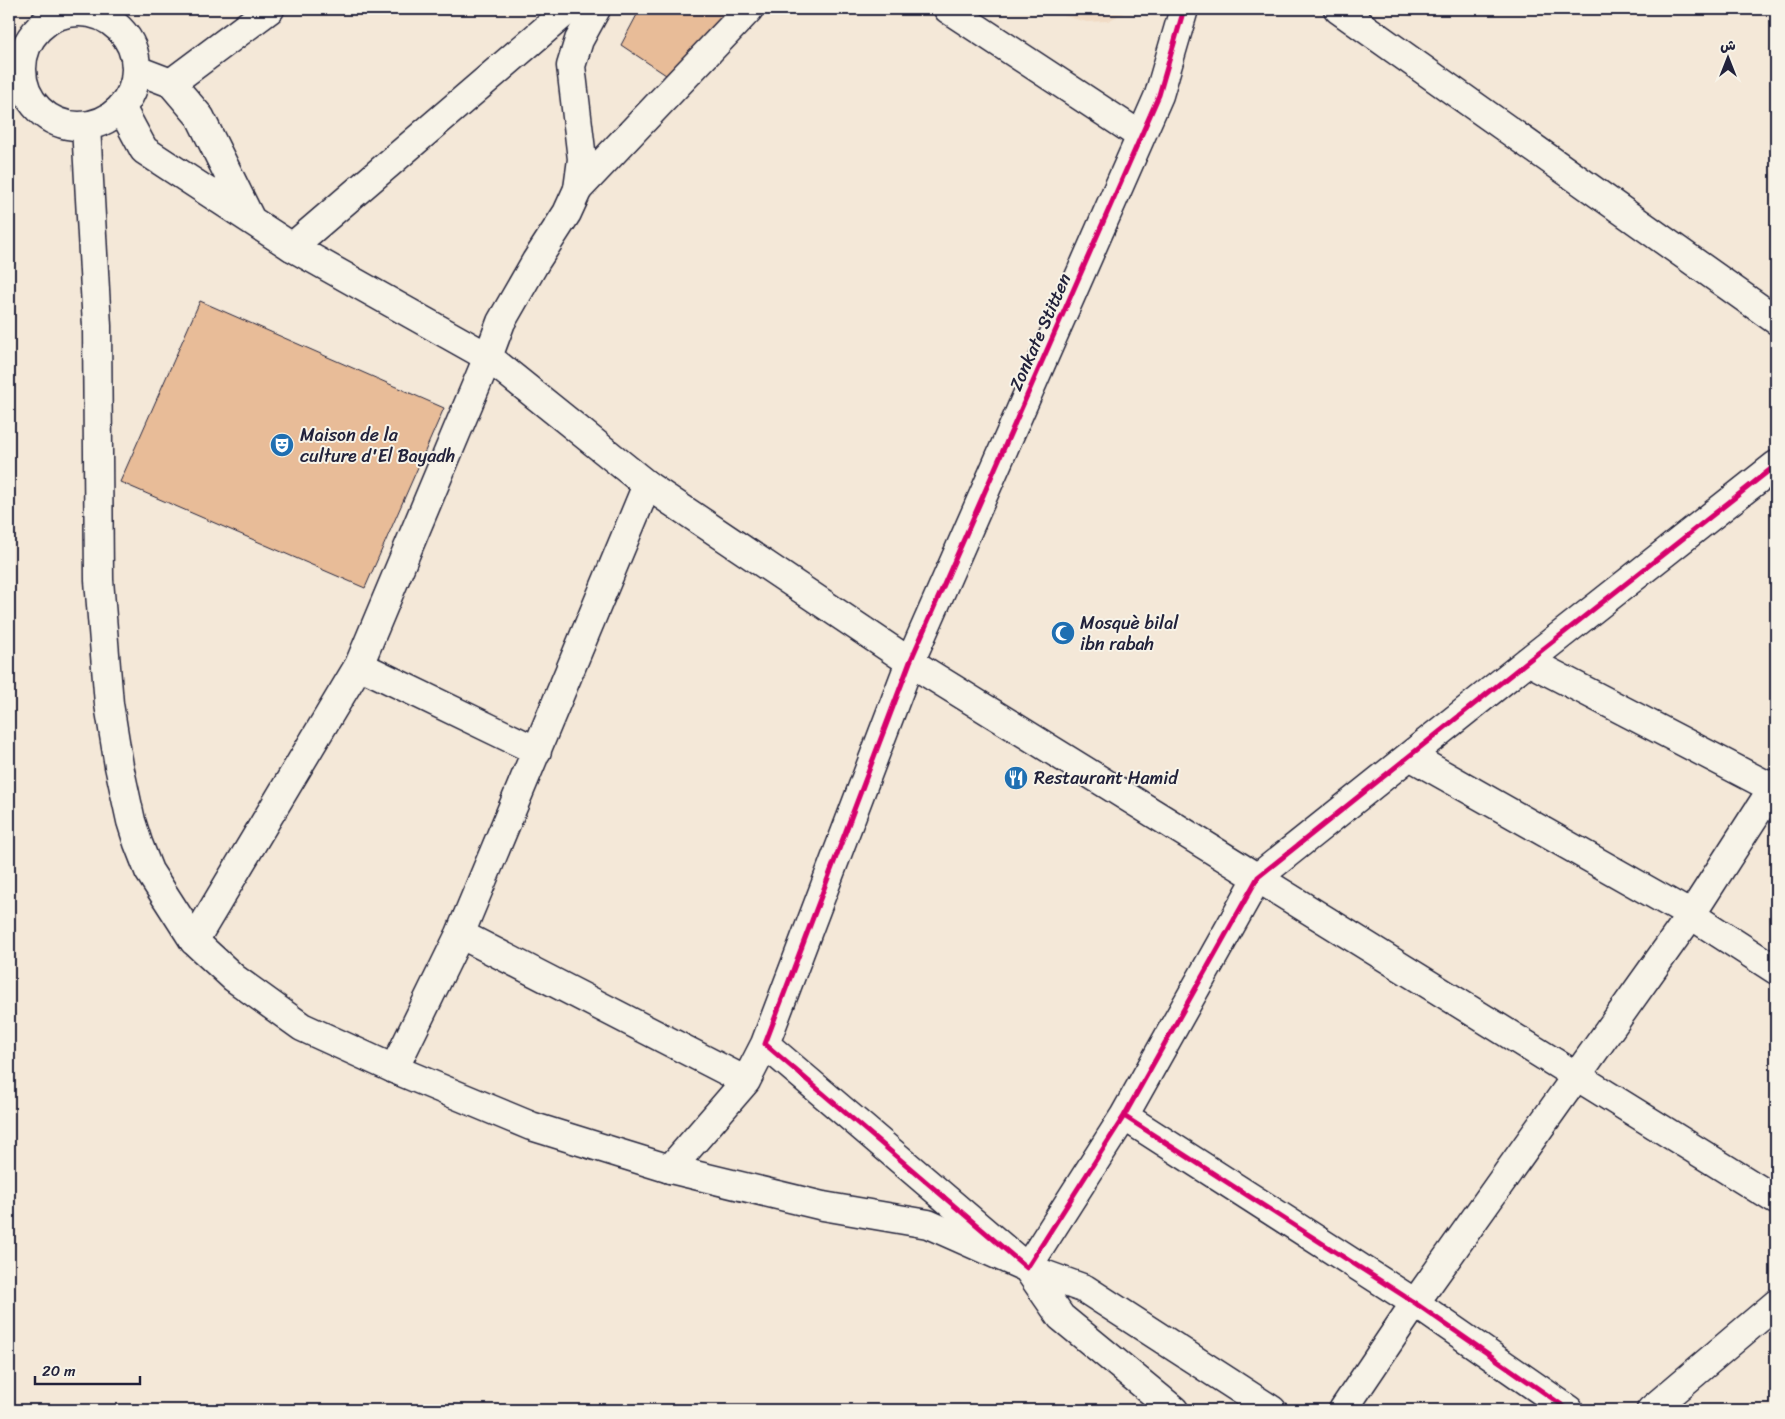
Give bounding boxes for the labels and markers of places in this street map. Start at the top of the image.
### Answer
place label: Maison de la culture d'El Bayadh [300,419,455,472]
theatre icon: Maison de la culture d'El Bayadh [269,432,295,458]
place label: Mosquè bilal ibn rabah [1080,607,1179,660]
mosque icon: Mosquè bilal ibn rabah [1050,620,1076,646]
place label: Restaurant Hamid [1034,762,1179,794]
restaurant icon: Restaurant Hamid [1003,765,1029,791]

